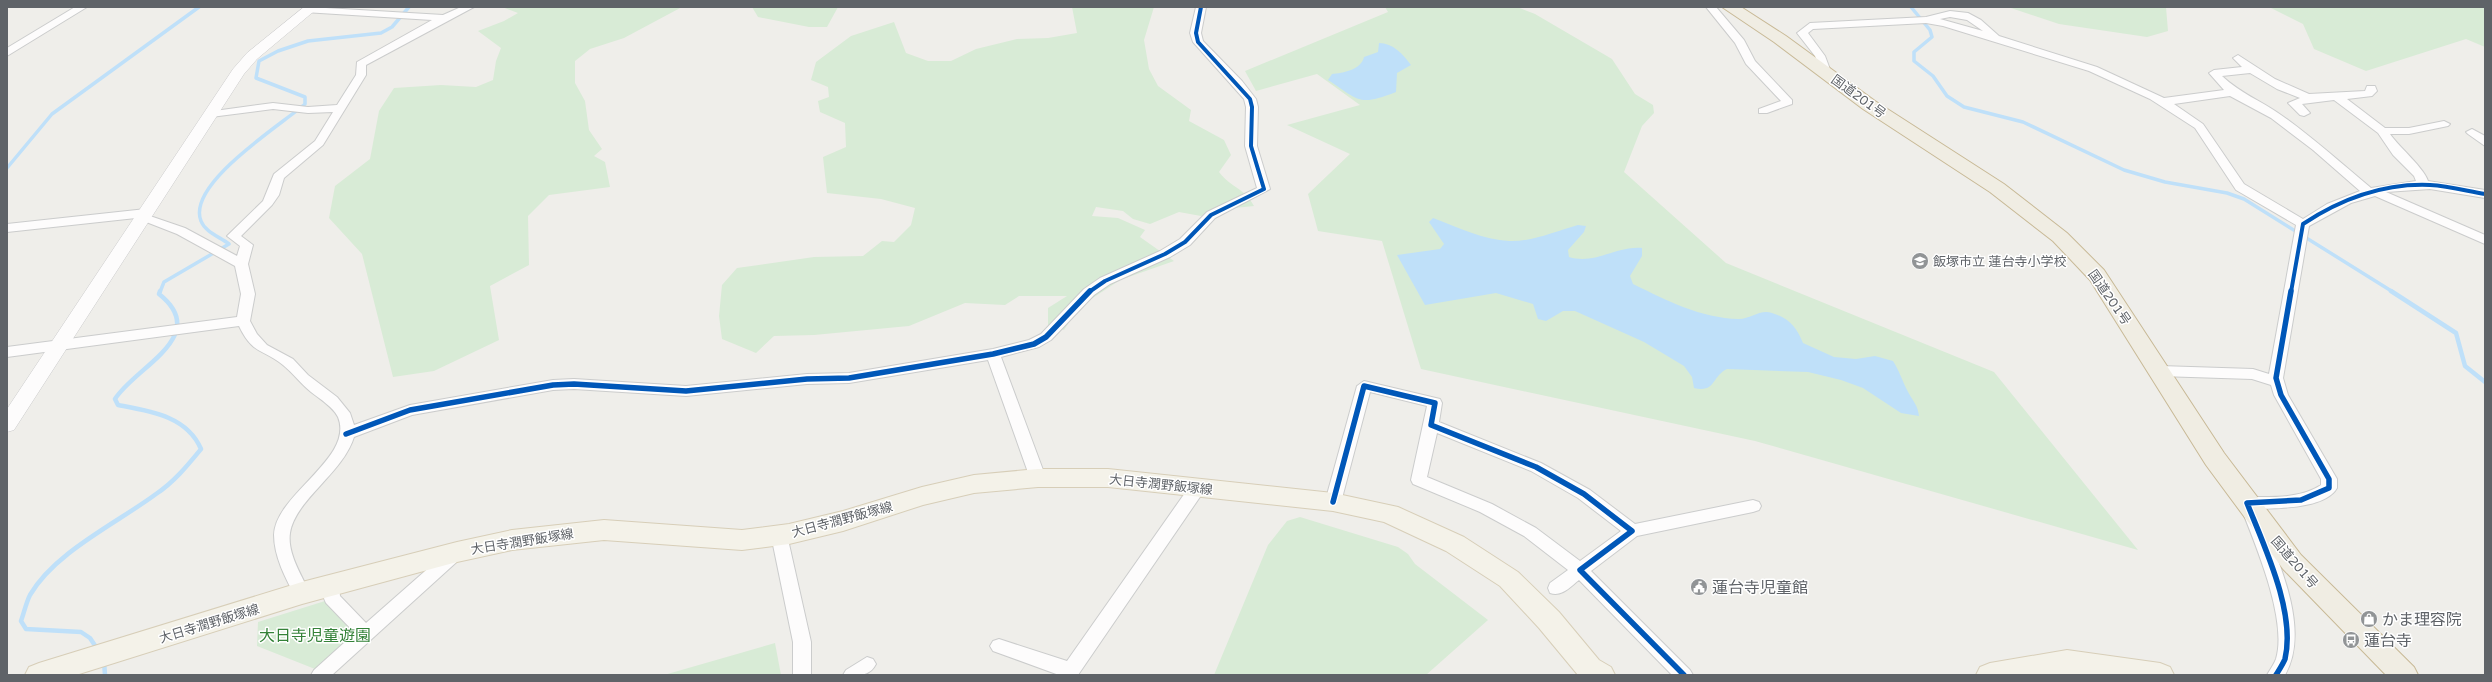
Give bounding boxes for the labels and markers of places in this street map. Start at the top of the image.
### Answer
school or university icon: 飯塚市立 蓮台寺小学校 [1910,251,1930,271]
place label: 飯塚市立 蓮台寺小学校 [1933,254,2066,270]
public building icon: 蓮台寺児童館 [1689,577,1709,597]
place label: 蓮台寺児童館 [1712,578,1808,598]
shop icon: かま理容院 [2359,609,2379,629]
place label: かま理容院 [2382,610,2462,630]
bus stop icon: 蓮台寺 [2341,630,2361,650]
place label: 蓮台寺 [2364,631,2412,651]

